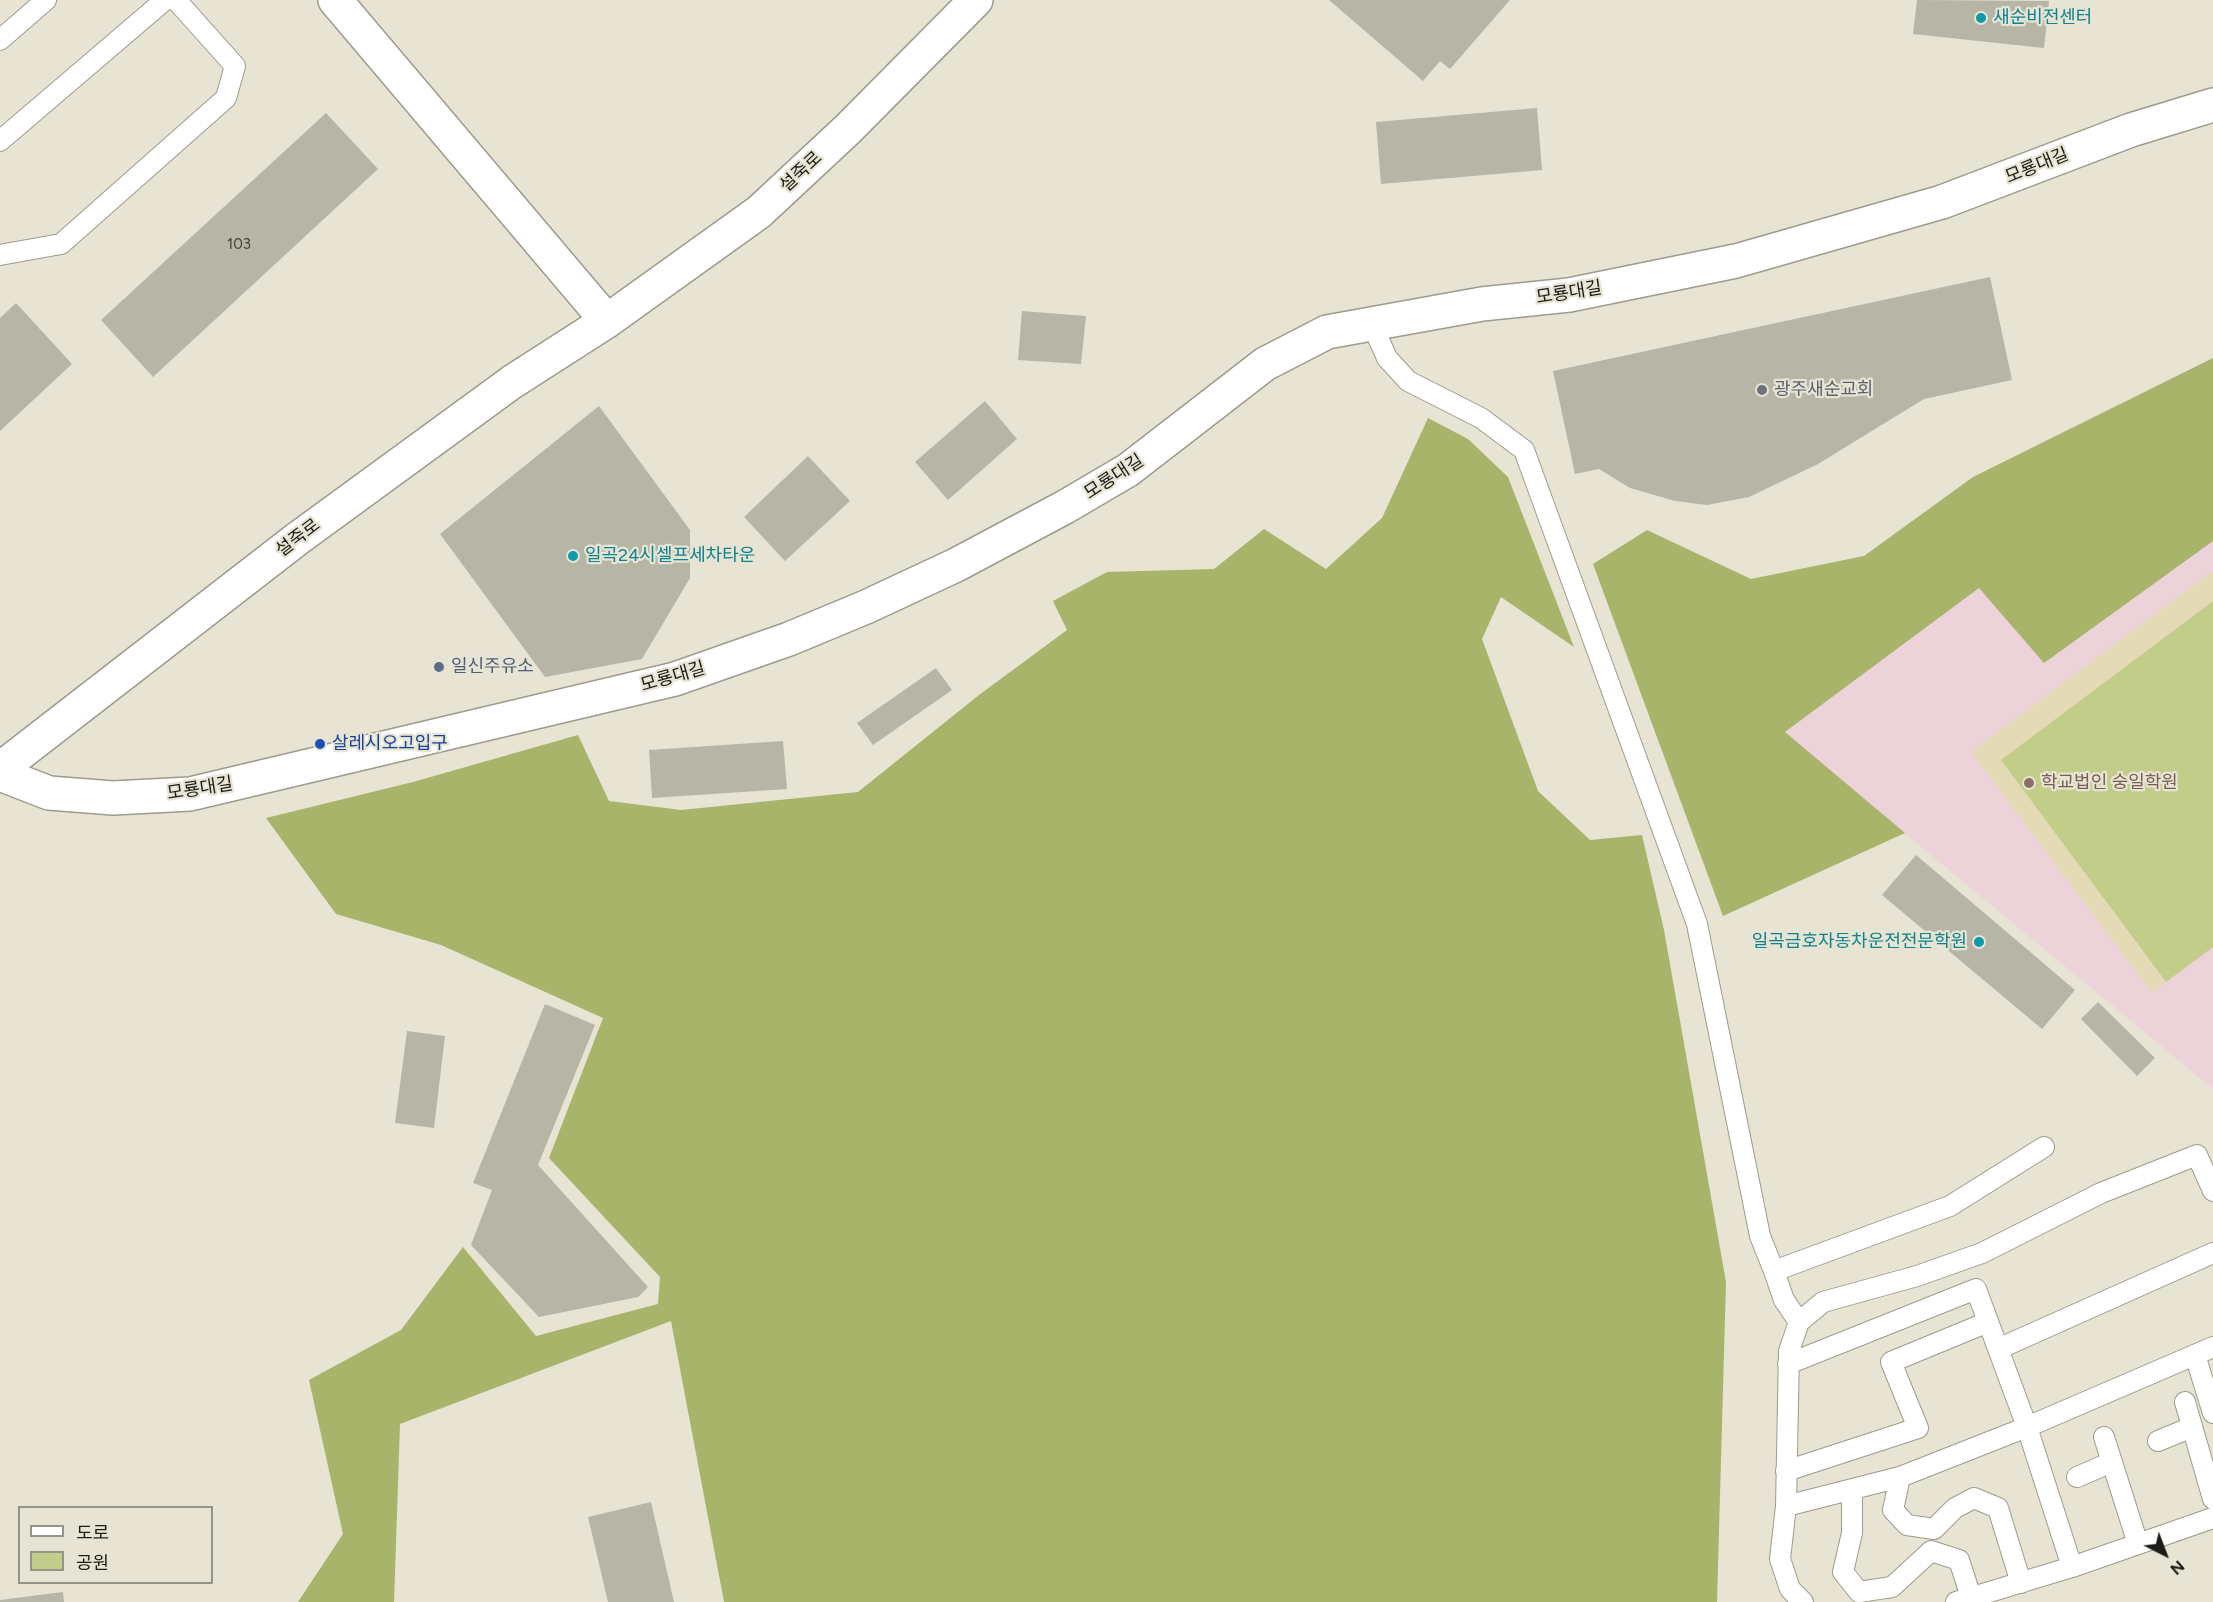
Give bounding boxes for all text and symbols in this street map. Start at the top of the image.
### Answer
place label: 새순비전센터 [1993,7,2092,29]
marker: 새순비전센터 [1974,11,1988,25]
street label: 모룡대길 [2002,144,2072,188]
street label: 설죽로 [775,147,827,197]
house number: 103 [227,236,251,254]
street label: 모룡대길 [1535,277,1603,309]
place label: 광주새순교회 [1774,379,1873,401]
marker: 광주새순교회 [1755,383,1769,397]
street label: 모룡대길 [1080,450,1148,504]
street label: 설죽로 [272,514,324,562]
place label: 일곡24시셀프세차타운 [585,545,755,567]
marker: 일곡24시셀프세차타운 [566,549,580,563]
place label: 일신주유소 [451,656,534,678]
street label: 모룡대길 [638,657,708,697]
marker: 일신주유소 [432,660,446,674]
place label: 살레시오고입구 [332,733,448,755]
marker: 살레시오고입구 [313,737,327,751]
place label: 학교법인 숭일학원 [2041,772,2178,794]
street label: 모룡대길 [166,773,234,805]
marker: 학교법인 숭일학원 [2022,776,2036,790]
place label: 일곡금호자동차운전전문학원 [1752,931,1967,953]
marker: 일곡금호자동차운전전문학원 [1972,935,1986,949]
legend [18,1506,213,1584]
text: 도로 [76,1522,109,1544]
north arrow [2135,1524,2195,1584]
text: 공원 [76,1552,109,1574]
text: N [2166,1557,2188,1579]

